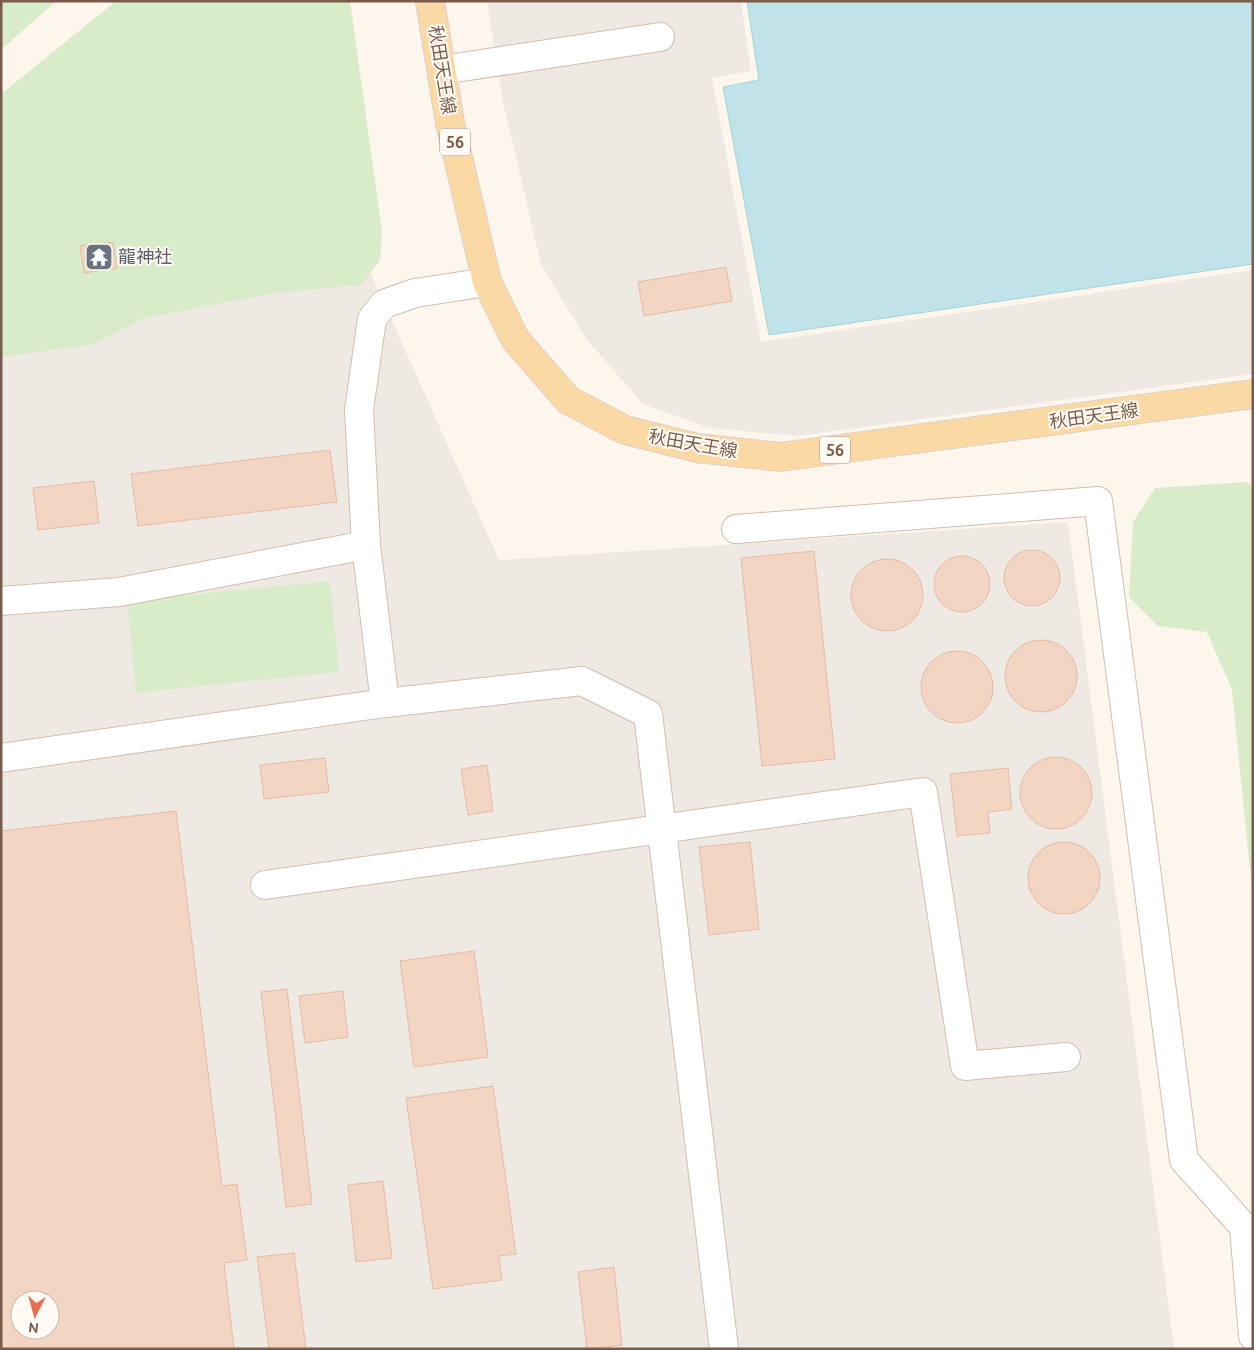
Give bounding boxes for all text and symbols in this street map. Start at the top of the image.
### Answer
street label: 秋田天王線 [426,24,460,116]
road number: 56 [440,128,470,156]
temple icon: 龍神社 [84,242,114,272]
place label: 龍神社 [118,246,172,266]
street label: 秋田天王線 [1048,399,1140,431]
street label: 秋田天王線 [647,425,739,461]
road number: 56 [820,436,850,464]
north arrow [10,1290,60,1340]
text: N [28,1319,40,1336]

